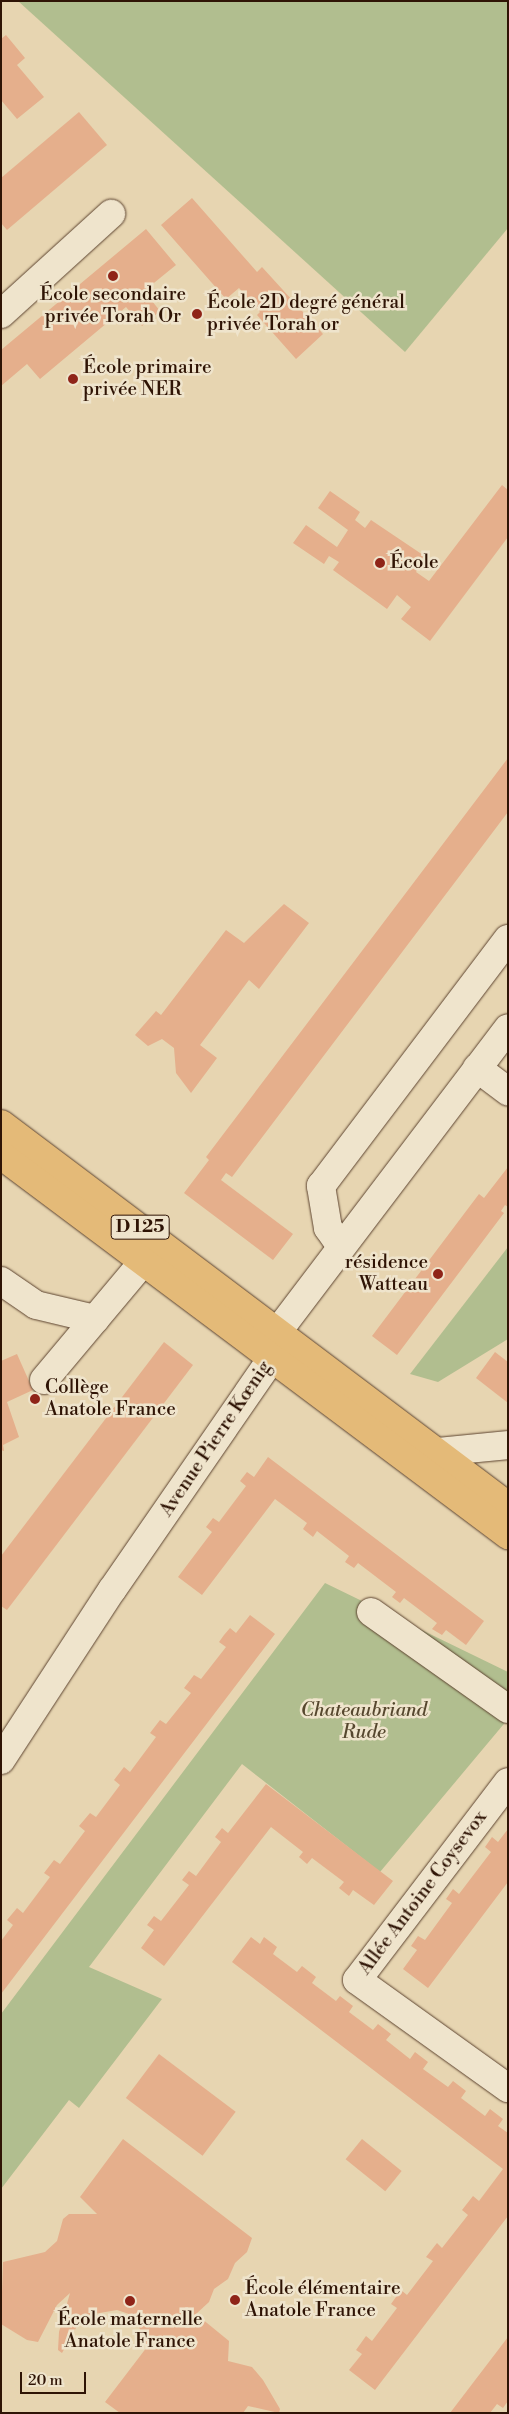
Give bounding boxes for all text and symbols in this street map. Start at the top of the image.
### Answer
marker: École secondaire privée Torah Or [107,270,119,282]
place label: École secondaire privée Torah Or [40,284,186,328]
place label: École 2D degré général privée Torah or [207,292,405,336]
marker: École 2D degré général privée Torah or [191,308,203,320]
place label: École primaire privée NER [83,357,212,401]
marker: École primaire privée NER [67,373,79,385]
place label: École [390,552,439,574]
marker: École [374,557,386,569]
road number: D 125 [110,1212,170,1242]
place label: résidence Watteau [345,1252,428,1296]
marker: résidence Watteau [432,1268,444,1280]
street label: Avenue Pierre Kœnig [155,1357,277,1521]
place label: Collège Anatole France [45,1377,176,1421]
marker: Collège Anatole France [29,1393,41,1405]
park label: Chateaubriand Rude [301,1700,427,1744]
street label: Allée Antoine Coysevox [354,1807,492,1979]
place label: École élémentaire Anatole France [245,2278,400,2322]
marker: École élémentaire Anatole France [229,2294,241,2306]
marker: École maternelle Anatole France [124,2295,136,2307]
place label: École maternelle Anatole France [57,2309,203,2353]
scale bar [22,2362,89,2394]
text: 20 m [28,2371,63,2390]

